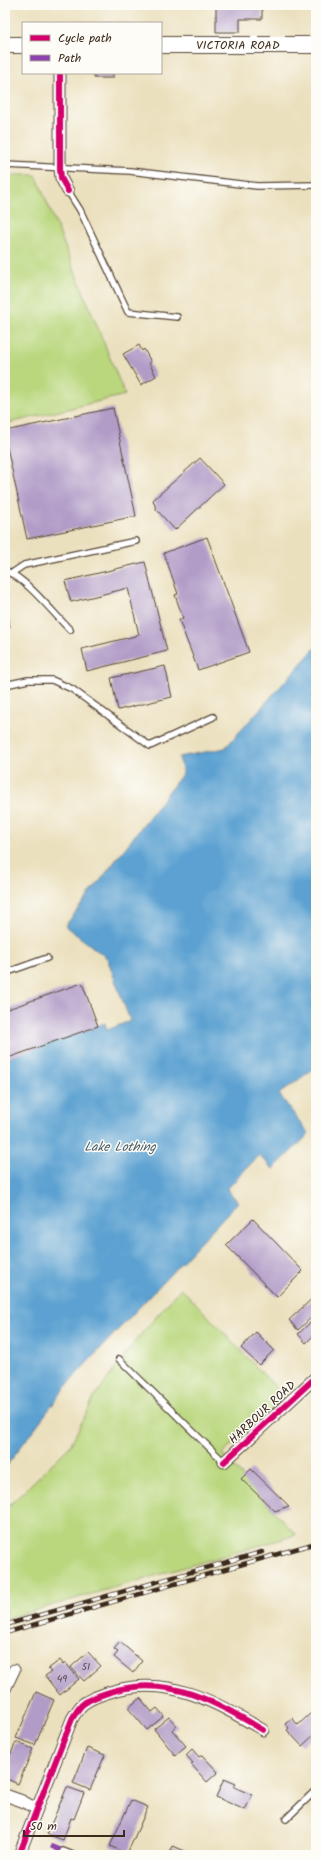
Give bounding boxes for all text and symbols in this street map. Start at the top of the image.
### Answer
legend [22,22,162,74]
text: Cycle path [58,29,112,48]
street label: VICTORIA ROAD [196,36,280,55]
text: Path [58,49,81,68]
water label: Lake Lothing [84,1137,157,1158]
street label: HARBOUR ROAD [225,1376,300,1449]
house number: 51 [82,1659,90,1675]
house number: 49 [57,1671,67,1687]
scale bar [24,1812,124,1838]
text: 50 m [30,1817,57,1836]

